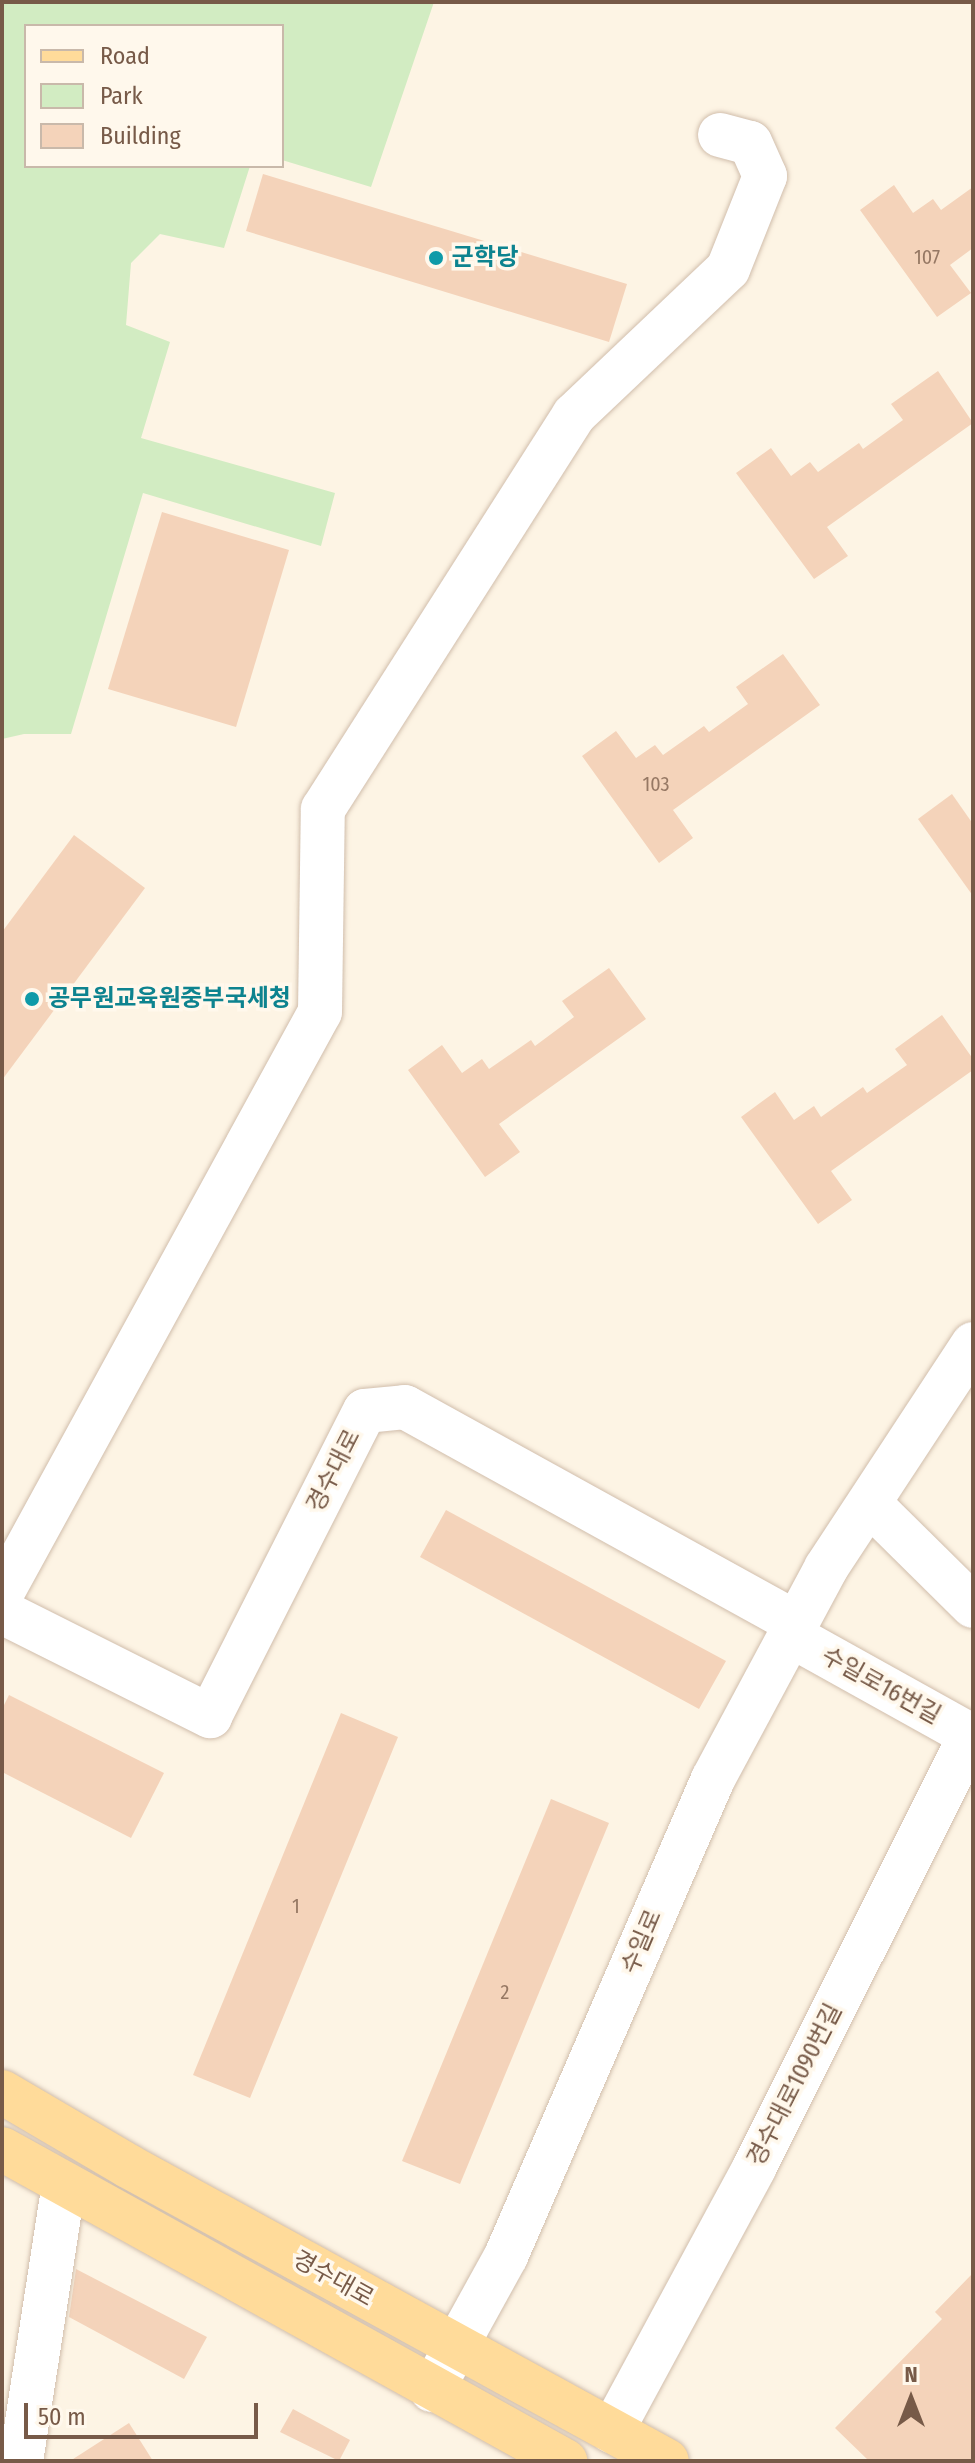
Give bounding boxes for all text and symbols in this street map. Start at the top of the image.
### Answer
legend [24,24,284,168]
text: Road [100,42,150,70]
text: Park [100,82,143,110]
text: Building [100,122,181,150]
place label: 군학당 [452,244,518,272]
house number: 107 [914,245,940,269]
marker: 군학당 [427,249,445,267]
house number: 103 [642,772,670,796]
place label: 공무원교육원중부국세청 [48,985,291,1013]
marker: 공무원교육원중부국세청 [23,990,41,1008]
street label: 경수대로 [301,1425,367,1517]
street label: 수일로16번길 [816,1641,946,1731]
house number: 1 [292,1894,300,1918]
street label: 수일로 [616,1906,668,1978]
house number: 2 [501,1980,509,2004]
street label: 경수대로1090번길 [742,1999,848,2171]
street label: 경수대로 [287,2245,379,2313]
north arrow [871,2359,951,2439]
text: N [904,2361,918,2388]
scale bar [28,2387,262,2437]
text: 50 m [38,2403,86,2431]

